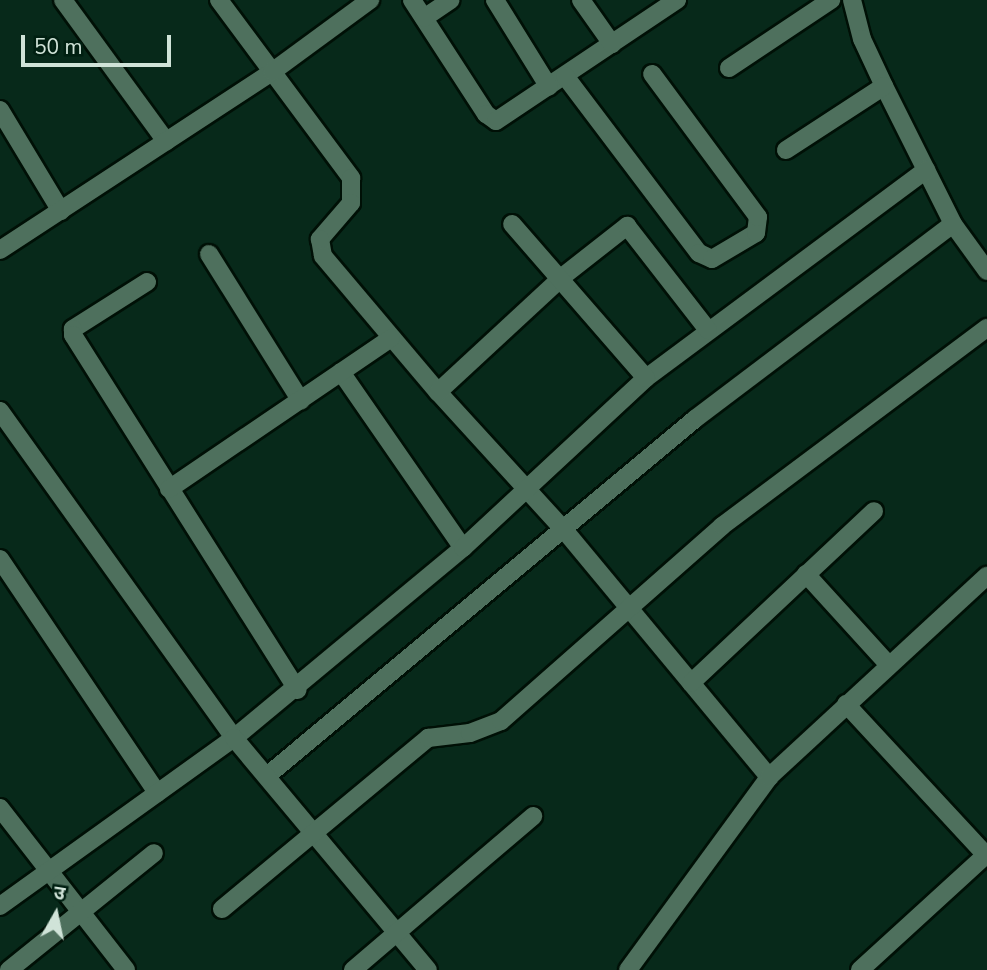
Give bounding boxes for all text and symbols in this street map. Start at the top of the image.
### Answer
scale bar [24,21,175,65]
text: 50 m [34,33,83,61]
north arrow [21,879,91,949]
text: उ [52,880,67,907]

